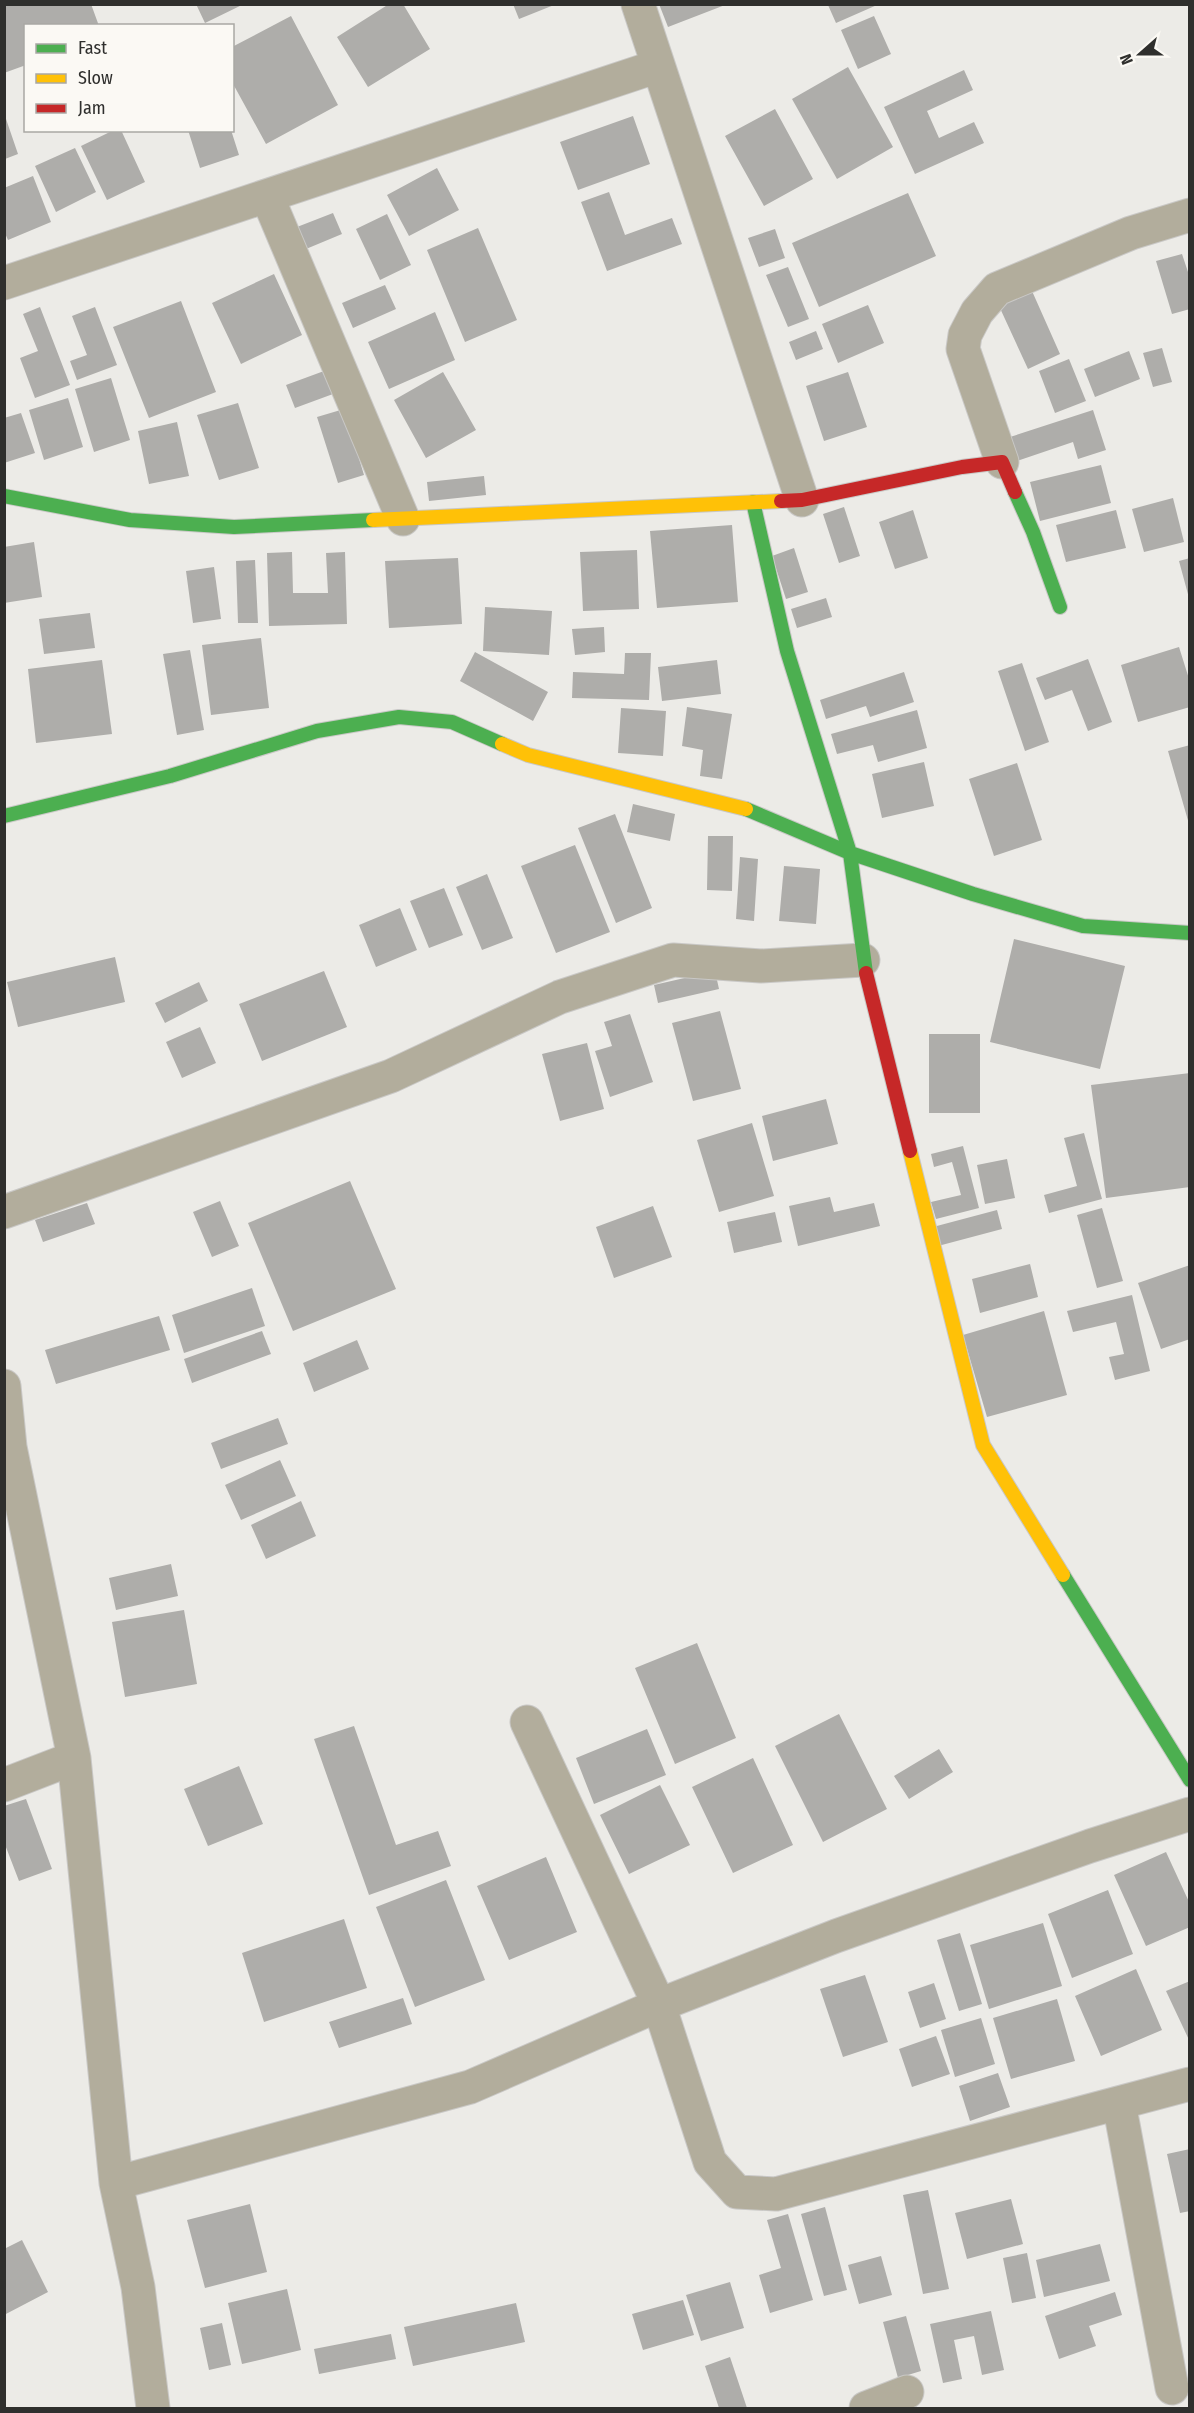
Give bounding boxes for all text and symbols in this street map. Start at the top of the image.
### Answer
legend [24,24,234,132]
north arrow [1110,24,1170,84]
text: Fast [78,37,107,59]
text: N [1116,51,1137,67]
text: Slow [78,67,113,89]
text: Jam [78,97,106,119]

